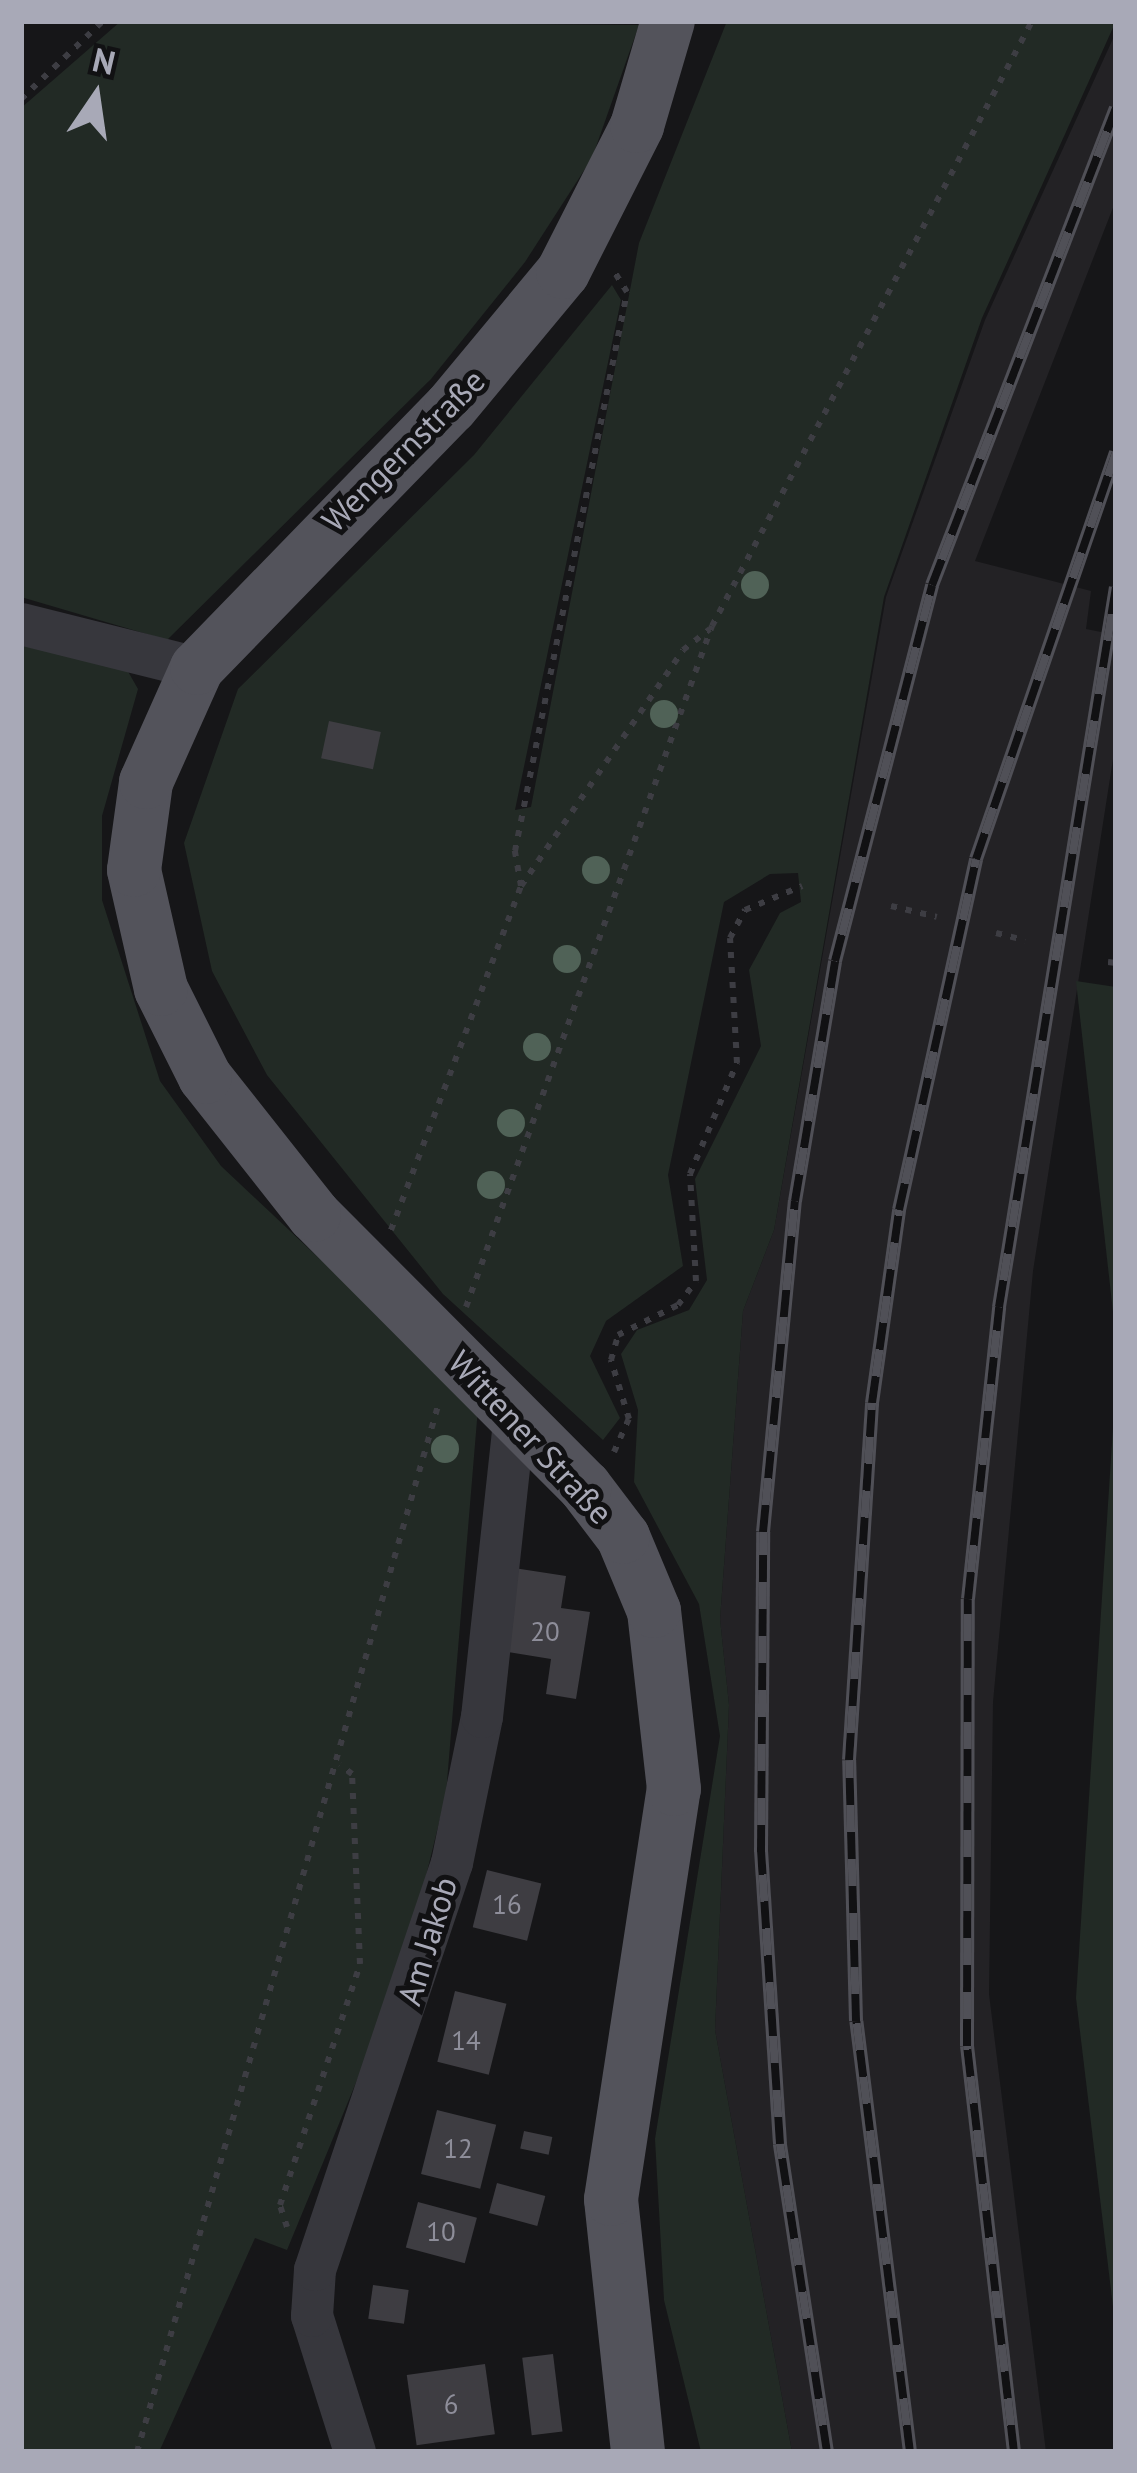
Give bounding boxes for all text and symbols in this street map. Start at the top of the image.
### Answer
north arrow [36,36,156,156]
text: N [89,37,120,84]
street label: Wengernstraße [314,361,492,539]
street label: Wittener Straße [441,1342,621,1532]
house number: 20 [530,1616,560,1648]
street label: Am Jakob [389,1872,465,2010]
house number: 16 [492,1889,522,1921]
house number: 14 [451,2025,481,2057]
house number: 12 [443,2133,473,2165]
house number: 10 [426,2216,456,2248]
house number: 6 [444,2389,458,2421]

